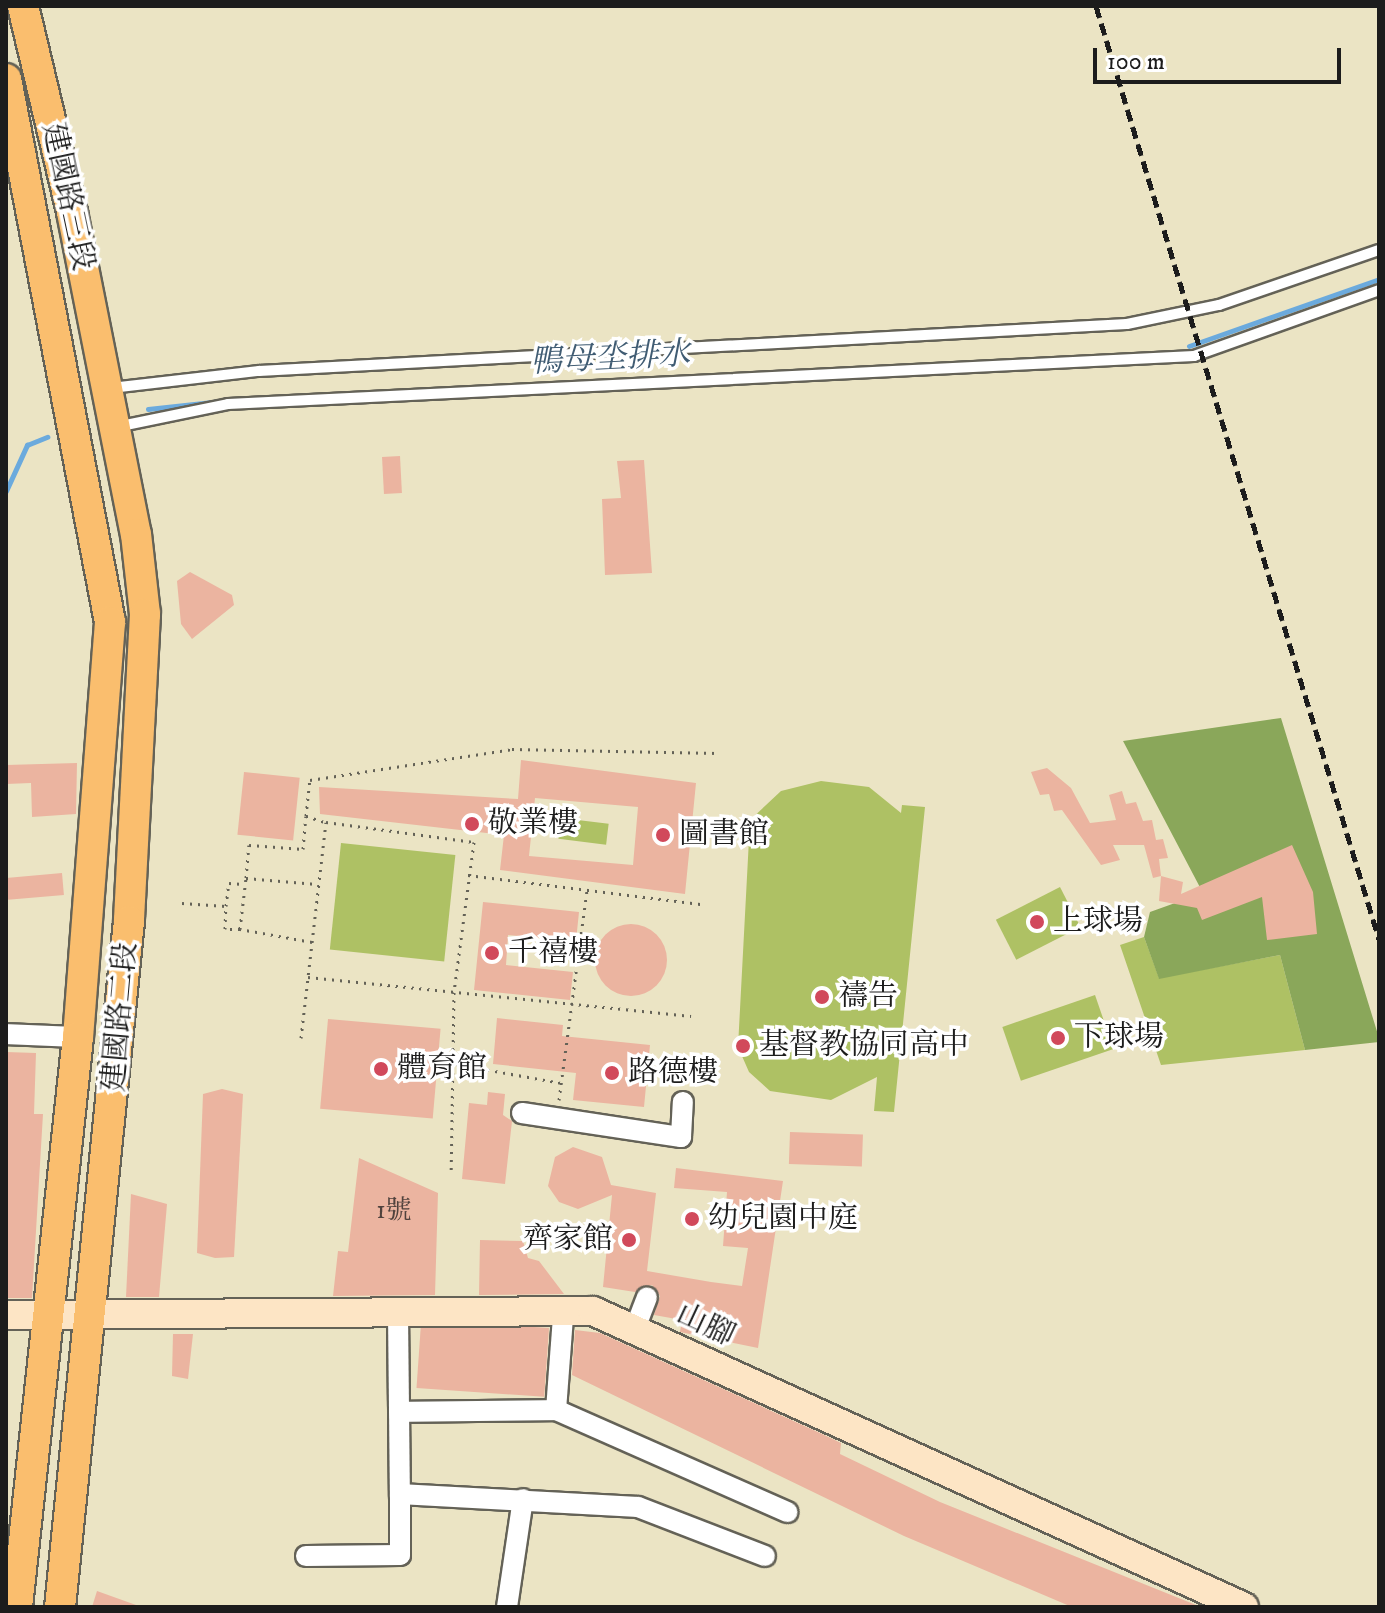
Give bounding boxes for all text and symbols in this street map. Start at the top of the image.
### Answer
scale bar [1097,32,1345,82]
text: 100 m [1107,47,1165,77]
street label: 建國路三段 [34,120,100,274]
water label: 鴨母坔排水 [529,336,691,382]
place label: 敬業樓 [488,806,578,842]
marker: 敬業樓 [463,815,481,833]
place label: 圖書館 [679,817,769,853]
marker: 圖書館 [654,826,672,844]
place label: 上球場 [1053,904,1143,940]
marker: 上球場 [1028,913,1046,931]
place label: 千禧樓 [508,935,598,971]
street label: 建國路二段 [97,941,145,1093]
marker: 千禧樓 [483,944,501,962]
place label: 禱告 [838,979,898,1015]
marker: 禱告 [813,988,831,1006]
place label: 下球場 [1074,1020,1164,1056]
place label: 基督教協同高中 [759,1028,969,1064]
marker: 下球場 [1049,1029,1067,1047]
marker: 基督教協同高中 [734,1037,752,1055]
place label: 體育館 [397,1051,487,1087]
place label: 路德樓 [628,1055,718,1091]
marker: 體育館 [372,1060,390,1078]
marker: 路德樓 [603,1064,621,1082]
house number: 1號 [376,1195,412,1227]
place label: 幼兒園中庭 [708,1201,858,1237]
marker: 幼兒園中庭 [683,1210,701,1228]
place label: 齊家館 [523,1222,613,1258]
marker: 齊家館 [620,1231,638,1249]
street label: 山腳 [670,1297,740,1355]

